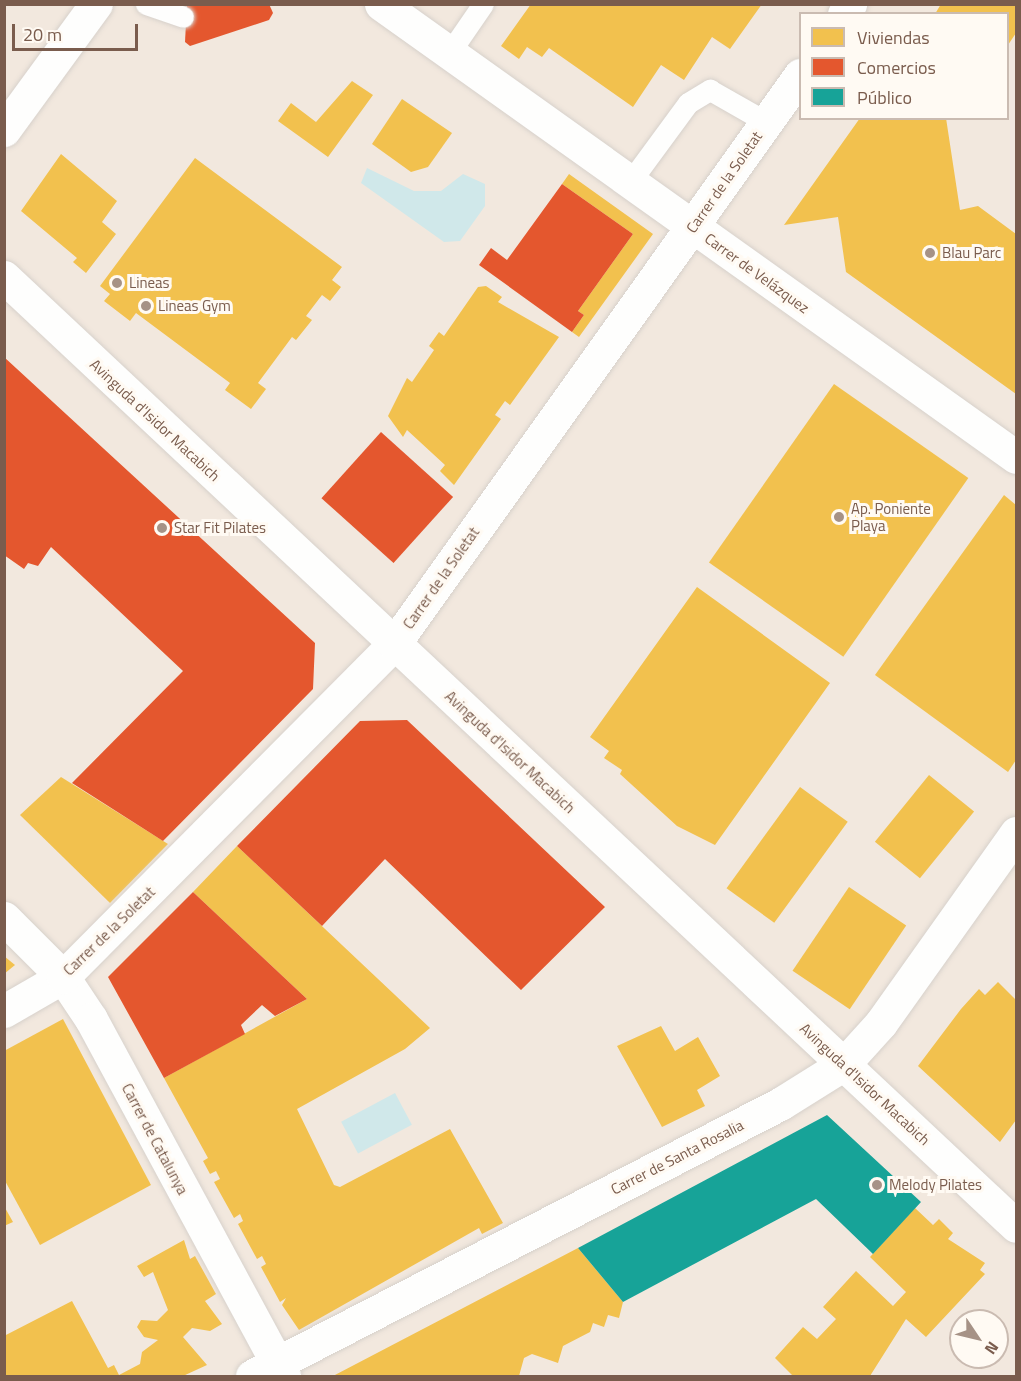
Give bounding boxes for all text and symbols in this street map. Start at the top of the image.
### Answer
scale bar [15,12,141,50]
legend [799,12,1009,120]
text: 20 m [23,21,62,48]
text: Viviendas [857,24,930,51]
text: Comercios [857,54,936,81]
text: Público [857,84,912,111]
street label: Carrer de la Soletat [682,128,766,236]
street label: Carrer de Velázquez [701,229,813,317]
place label: Blau Parc [942,244,1001,262]
marker: Blau Parc [923,246,937,260]
place label: Lineas [129,274,170,292]
marker: Lineas [110,276,124,290]
place label: Lineas Gym [158,297,231,315]
marker: Lineas Gym [139,299,153,313]
street label: Avinguda d'Isidor Macabich [86,355,224,485]
place label: Ap. Poniente Playa [851,499,931,534]
marker: Ap. Poniente Playa [832,510,846,524]
place label: Star Fit Pilates [174,519,266,537]
marker: Star Fit Pilates [155,521,169,535]
street label: Carrer de la Soletat [399,524,483,632]
street label: Avinguda d'Isidor Macabich [441,687,579,817]
street label: Carrer de la Soletat [60,883,158,979]
street label: Avinguda d'Isidor Macabich [796,1019,934,1149]
street label: Carrer de Catalunya [118,1080,192,1198]
street label: Carrer de Santa Rosalia [608,1116,746,1198]
place label: Melody Pilates [889,1176,982,1194]
marker: Melody Pilates [870,1178,884,1192]
north arrow [949,1309,1009,1369]
text: N [979,1337,1005,1360]

